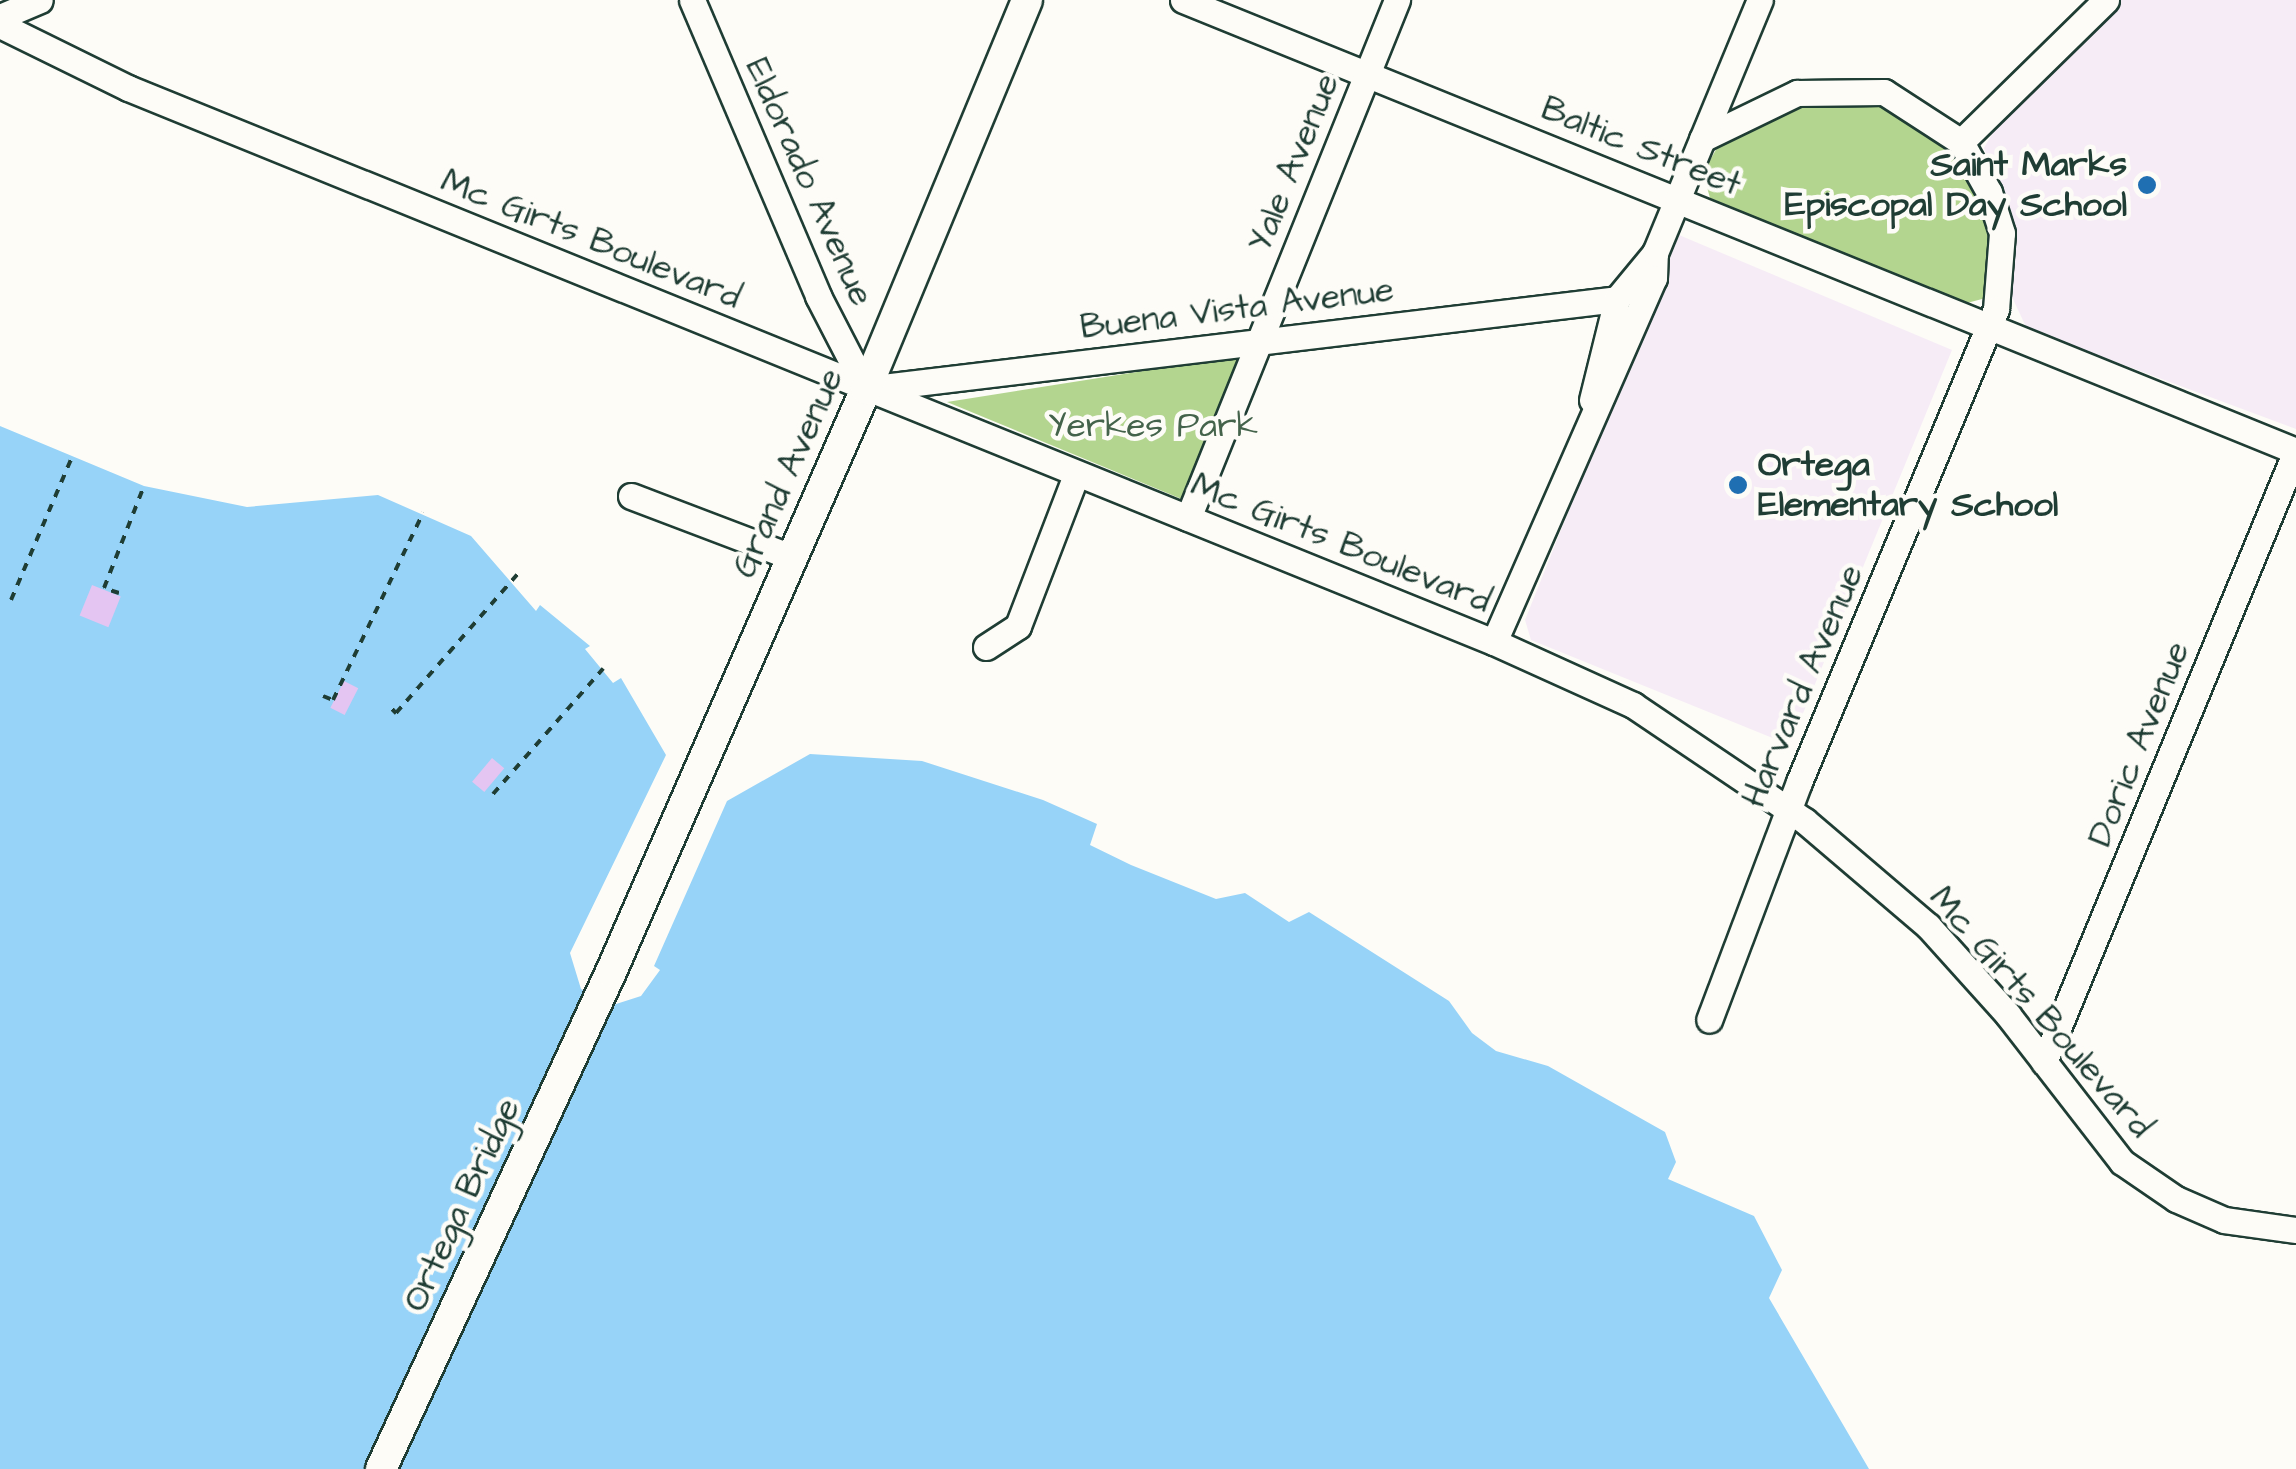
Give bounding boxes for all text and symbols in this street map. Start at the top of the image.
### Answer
street label: Eldorado Avenue [736,52,882,312]
street label: Yale Avenue [1239,68,1349,258]
street label: Baltic Street [1535,88,1747,206]
place label: Saint Marks Episcopal Day School [1785,144,2127,226]
street label: Mc Girts Boulevard [435,160,747,318]
marker: Saint Marks Episcopal Day School [2136,174,2158,196]
street label: Buena Vista Avenue [1078,269,1396,349]
street label: Grand Avenue [723,362,853,584]
park label: Yerkes Park [1048,405,1258,447]
place label: Ortega Elementary School [1758,444,2058,526]
street label: Mc Girts Boulevard [1185,464,1497,622]
marker: Ortega Elementary School [1727,474,1749,496]
street label: Harvard Avenue [1733,558,1873,814]
street label: Doric Avenue [2079,636,2199,852]
street label: Mc Girts Boulevard [1920,878,2162,1146]
street label: Ortega Bridge [394,1092,530,1318]

